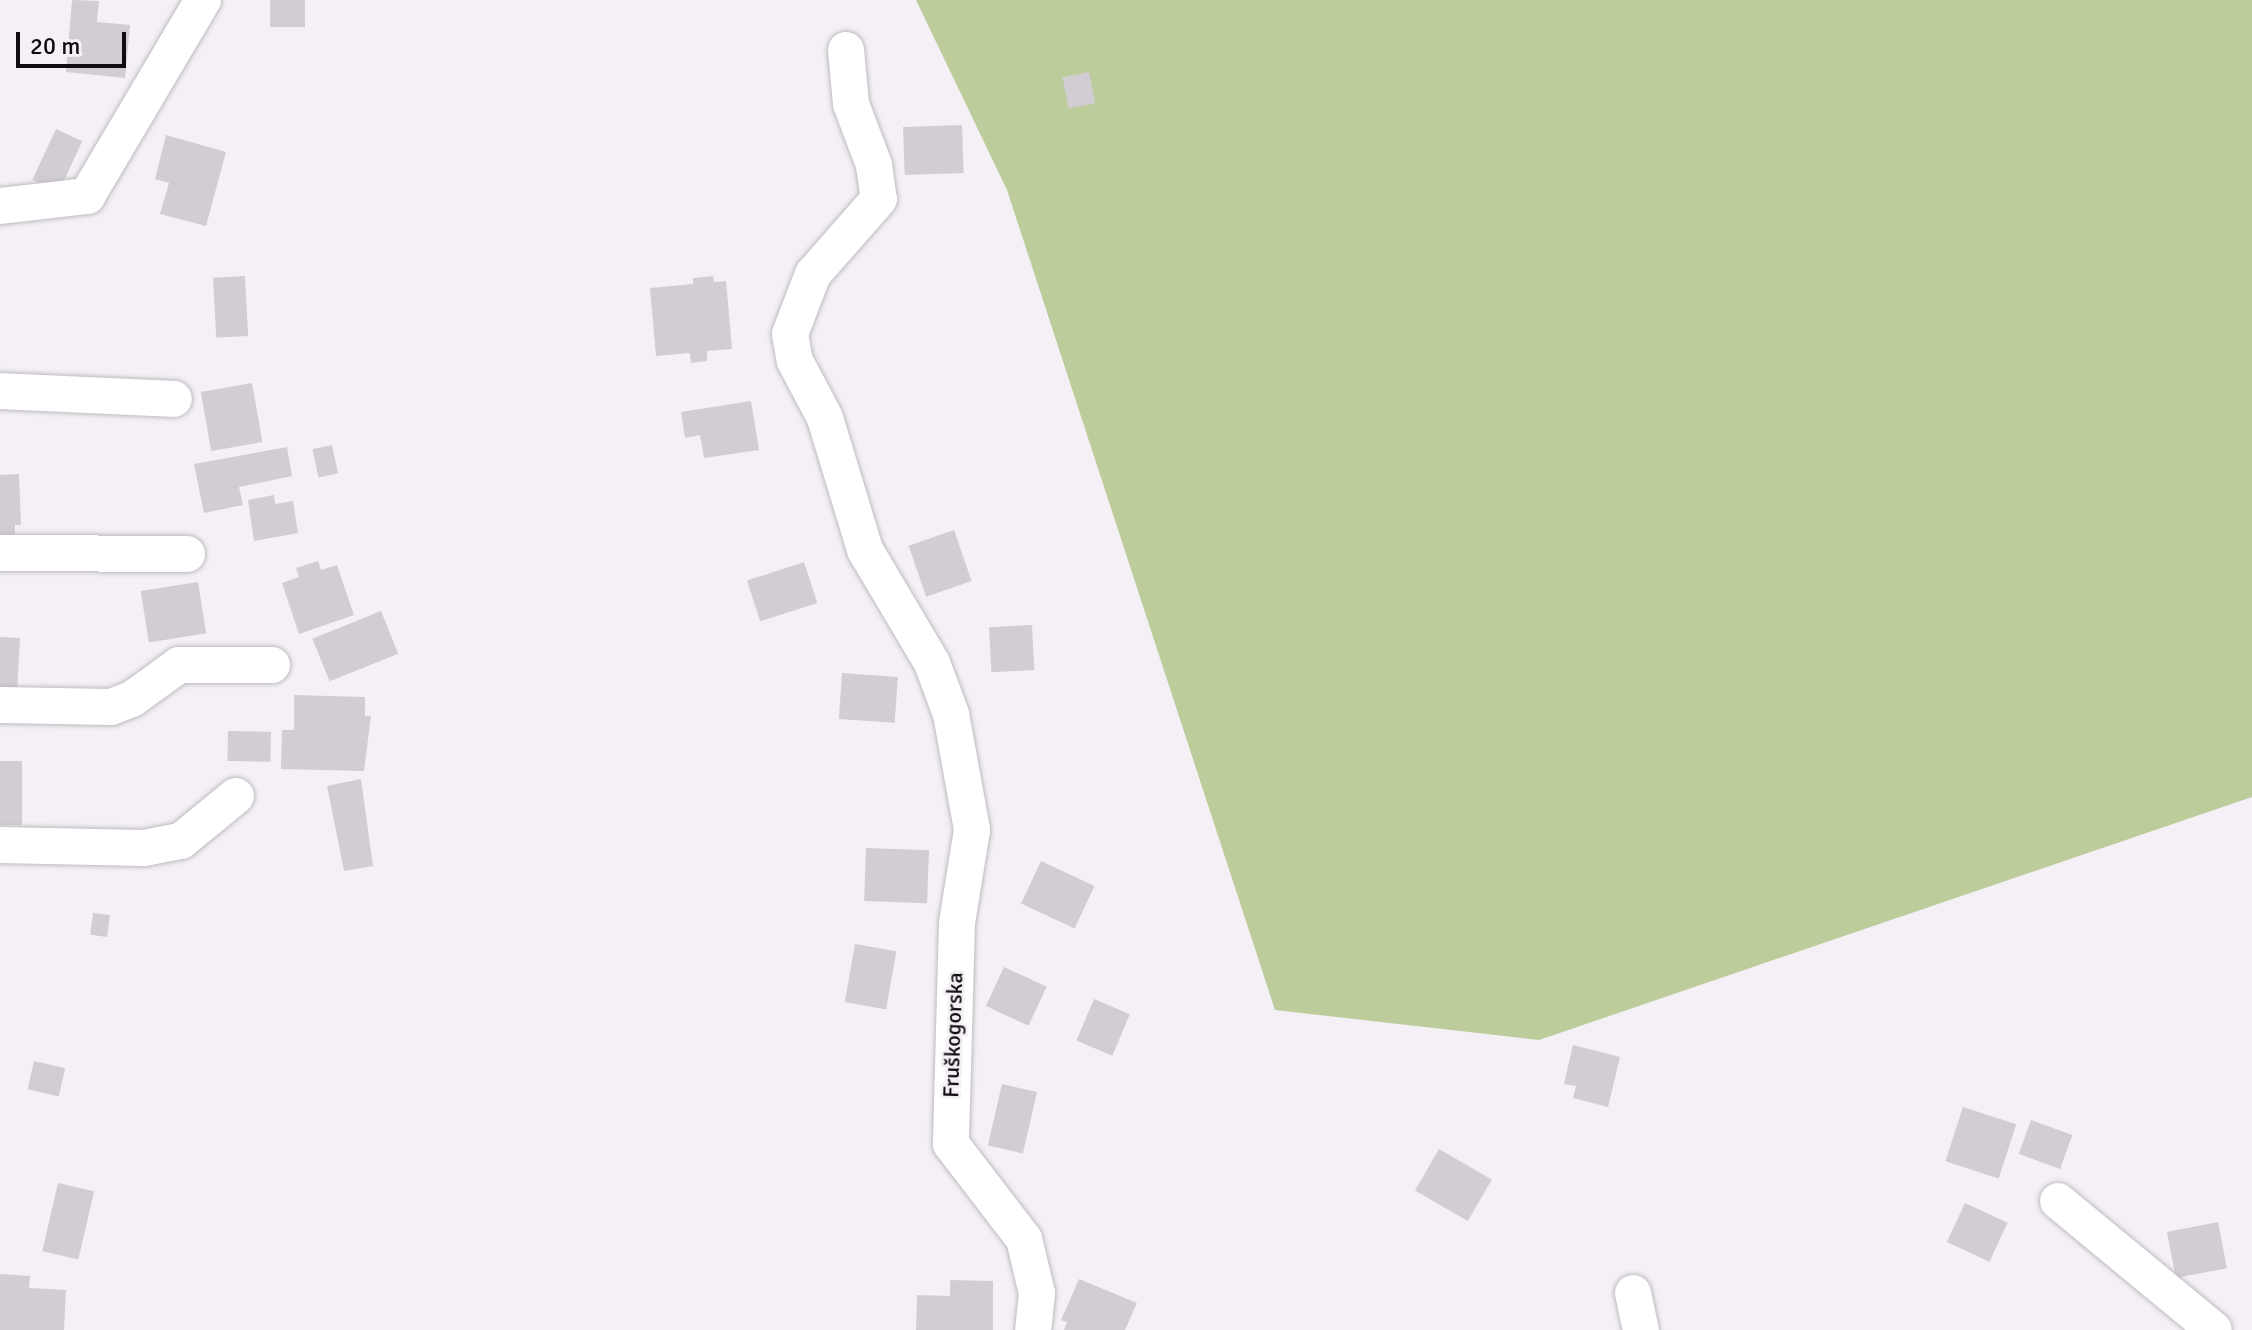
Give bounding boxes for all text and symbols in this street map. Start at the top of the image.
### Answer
scale bar [20,16,130,66]
text: 20 m [30,31,80,61]
street label: Fruškogorska [938,972,968,1098]

